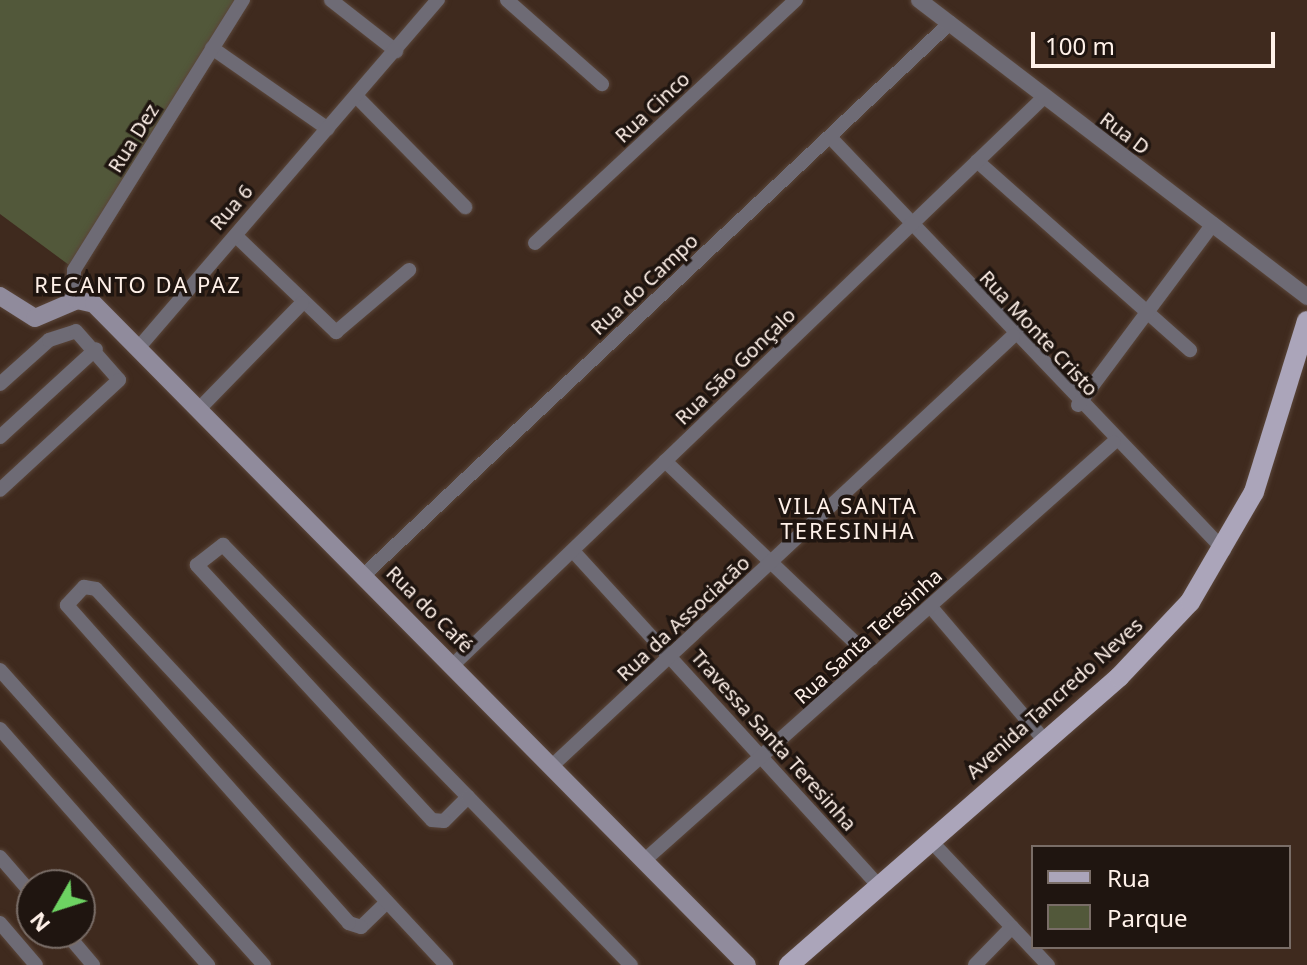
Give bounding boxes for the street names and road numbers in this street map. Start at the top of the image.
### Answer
street label: Rua Cinco [610,66,694,148]
street label: Rua Dez [103,99,163,177]
street label: Rua D [1095,107,1155,159]
street label: Rua 6 [205,179,257,235]
street label: Rua do Campo [585,228,703,340]
street label: Rua Monte Cristo [975,265,1103,401]
street label: Rua São Gonçalo [670,303,800,429]
street label: Rua da Associacão [612,550,754,686]
street label: Rua do Café [382,561,478,657]
street label: Rua Santa Teresinha [789,563,947,709]
street label: Avenida Tancredo Neves [961,612,1147,784]
street label: Travessa Santa Teresinha [686,645,862,835]

